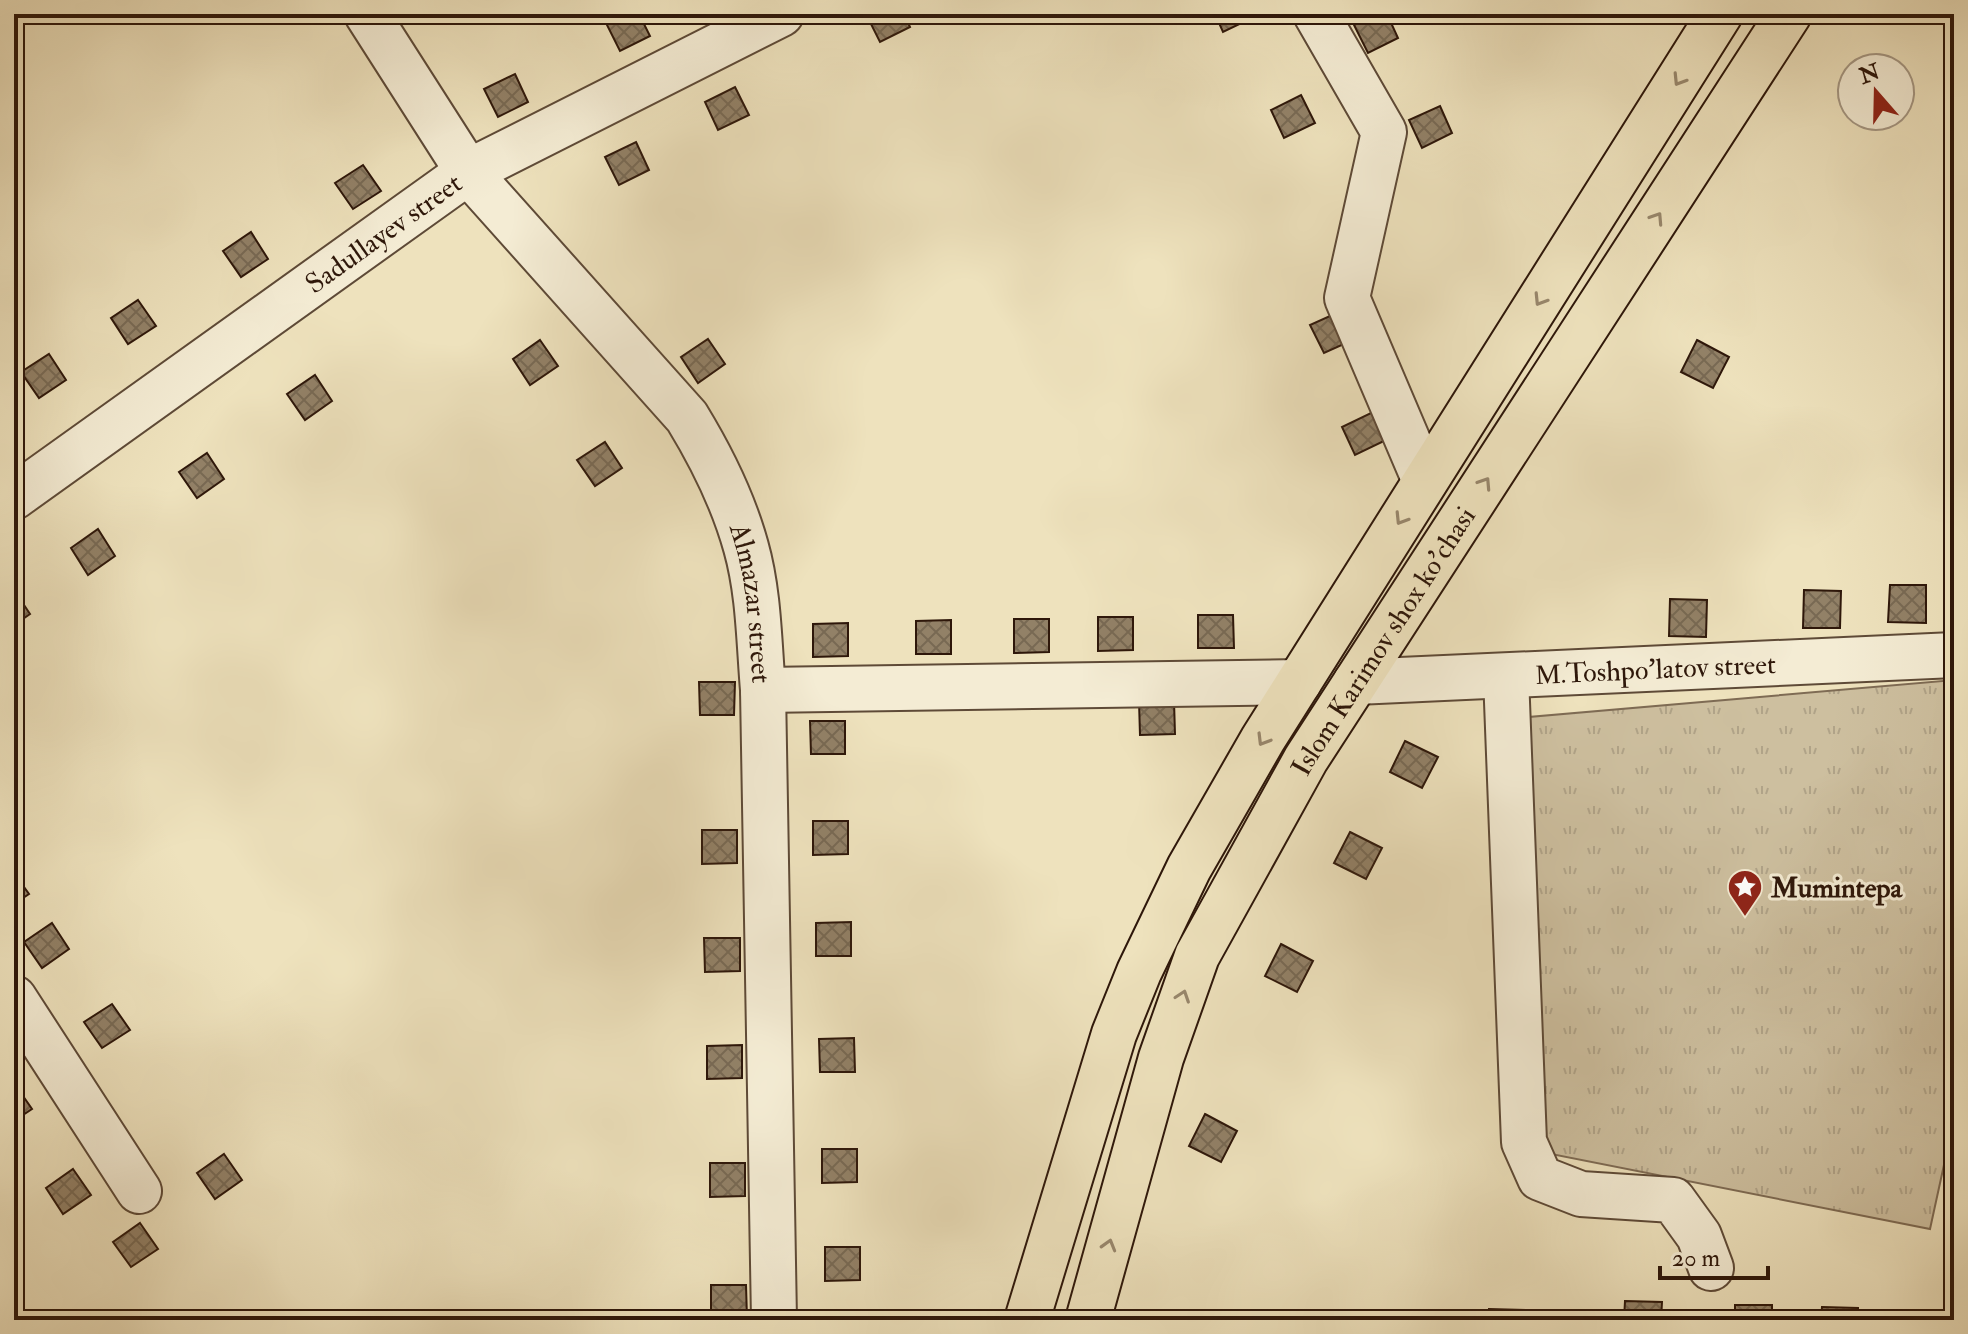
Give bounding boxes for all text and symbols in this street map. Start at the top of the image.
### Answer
north arrow [1836,52,1916,132]
text: N [1855,58,1884,91]
one-way arrow [1673,71,1688,86]
street label: Sadullayev street [299,166,469,302]
one-way arrow [1647,212,1662,227]
one-way arrow [1534,291,1549,305]
one-way arrow [1476,478,1491,492]
street label: Islom Karimov shox ko'chasi [1284,500,1484,782]
one-way arrow [1395,511,1410,525]
street label: Almazar street [721,518,778,685]
street label: М.Toshpo'latov street [1535,647,1777,693]
one-way arrow [1257,731,1273,746]
place icon: Mumintepa [1726,868,1764,918]
place label: Mumintepa [1770,871,1904,906]
one-way arrow [1173,990,1190,1004]
scale bar [1660,1230,1768,1280]
one-way arrow [1100,1238,1116,1252]
text: 20 m [1672,1243,1721,1274]

